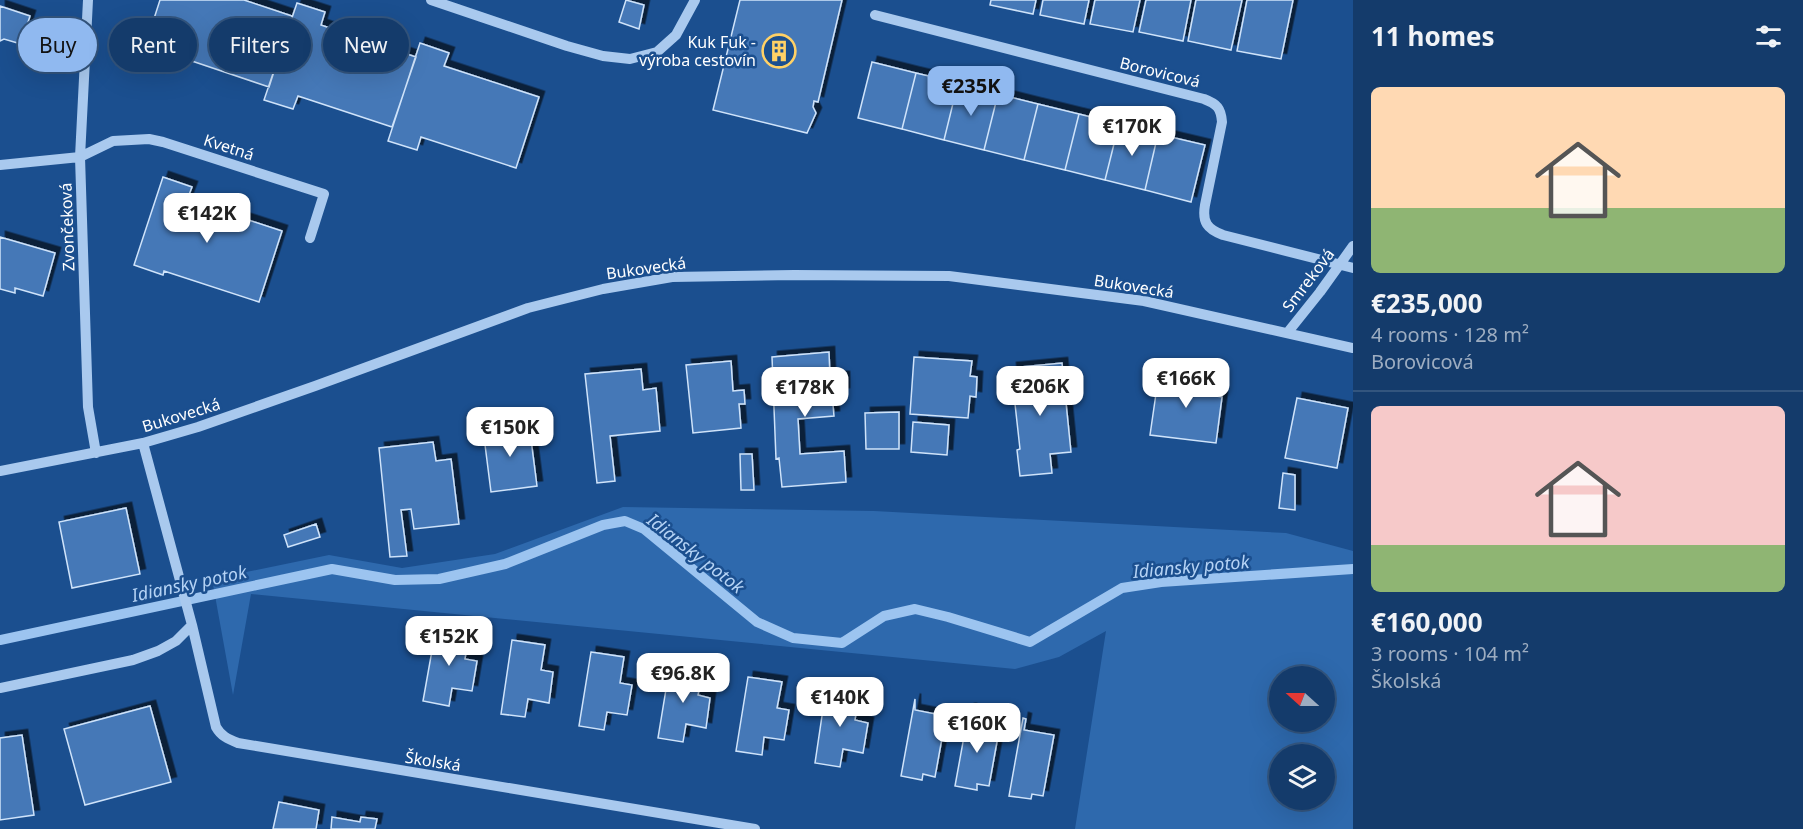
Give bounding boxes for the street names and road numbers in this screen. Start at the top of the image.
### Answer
street label: Borovicová [1117,51,1203,93]
street label: Kvetná [201,129,257,165]
street label: Zvončeková [54,182,80,272]
street label: Smreková [1277,244,1339,316]
street label: Bukovecká [605,252,687,284]
street label: Bukovecká [1093,269,1175,303]
street label: Bukovecká [139,393,223,437]
street label: Školská [403,746,463,776]

